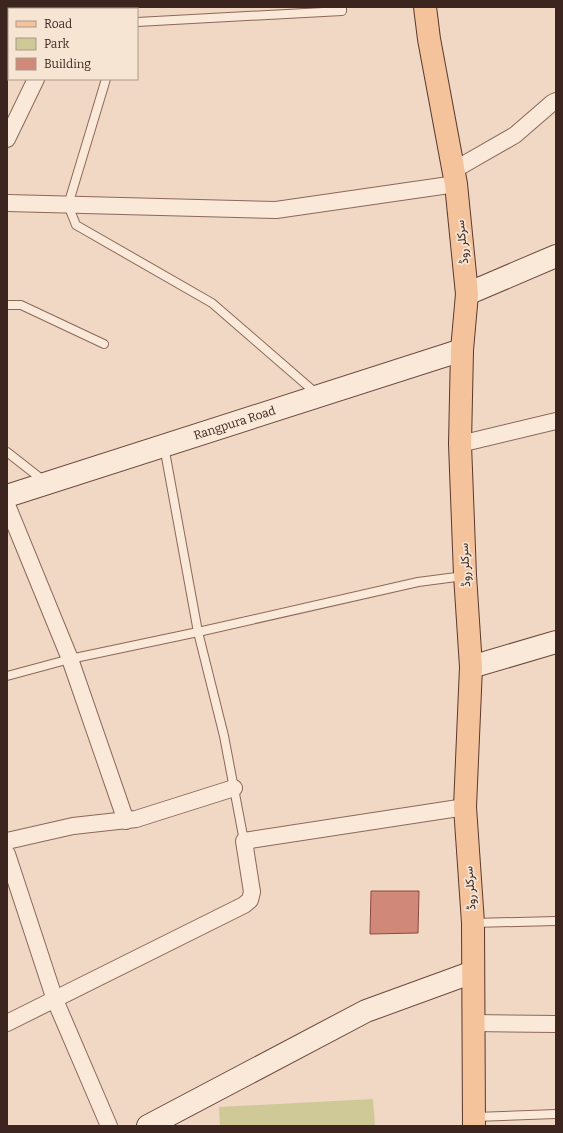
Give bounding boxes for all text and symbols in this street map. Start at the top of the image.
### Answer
legend [8,8,138,80]
text: Road [44,17,72,31]
text: Park [44,37,70,51]
text: Building [44,57,91,71]
street label: سرکلر روڈ [453,219,472,265]
street label: Rangpura Road [192,403,277,443]
street label: سرکلر روڈ [457,543,474,587]
street label: سرکلر روڈ [461,865,480,911]

